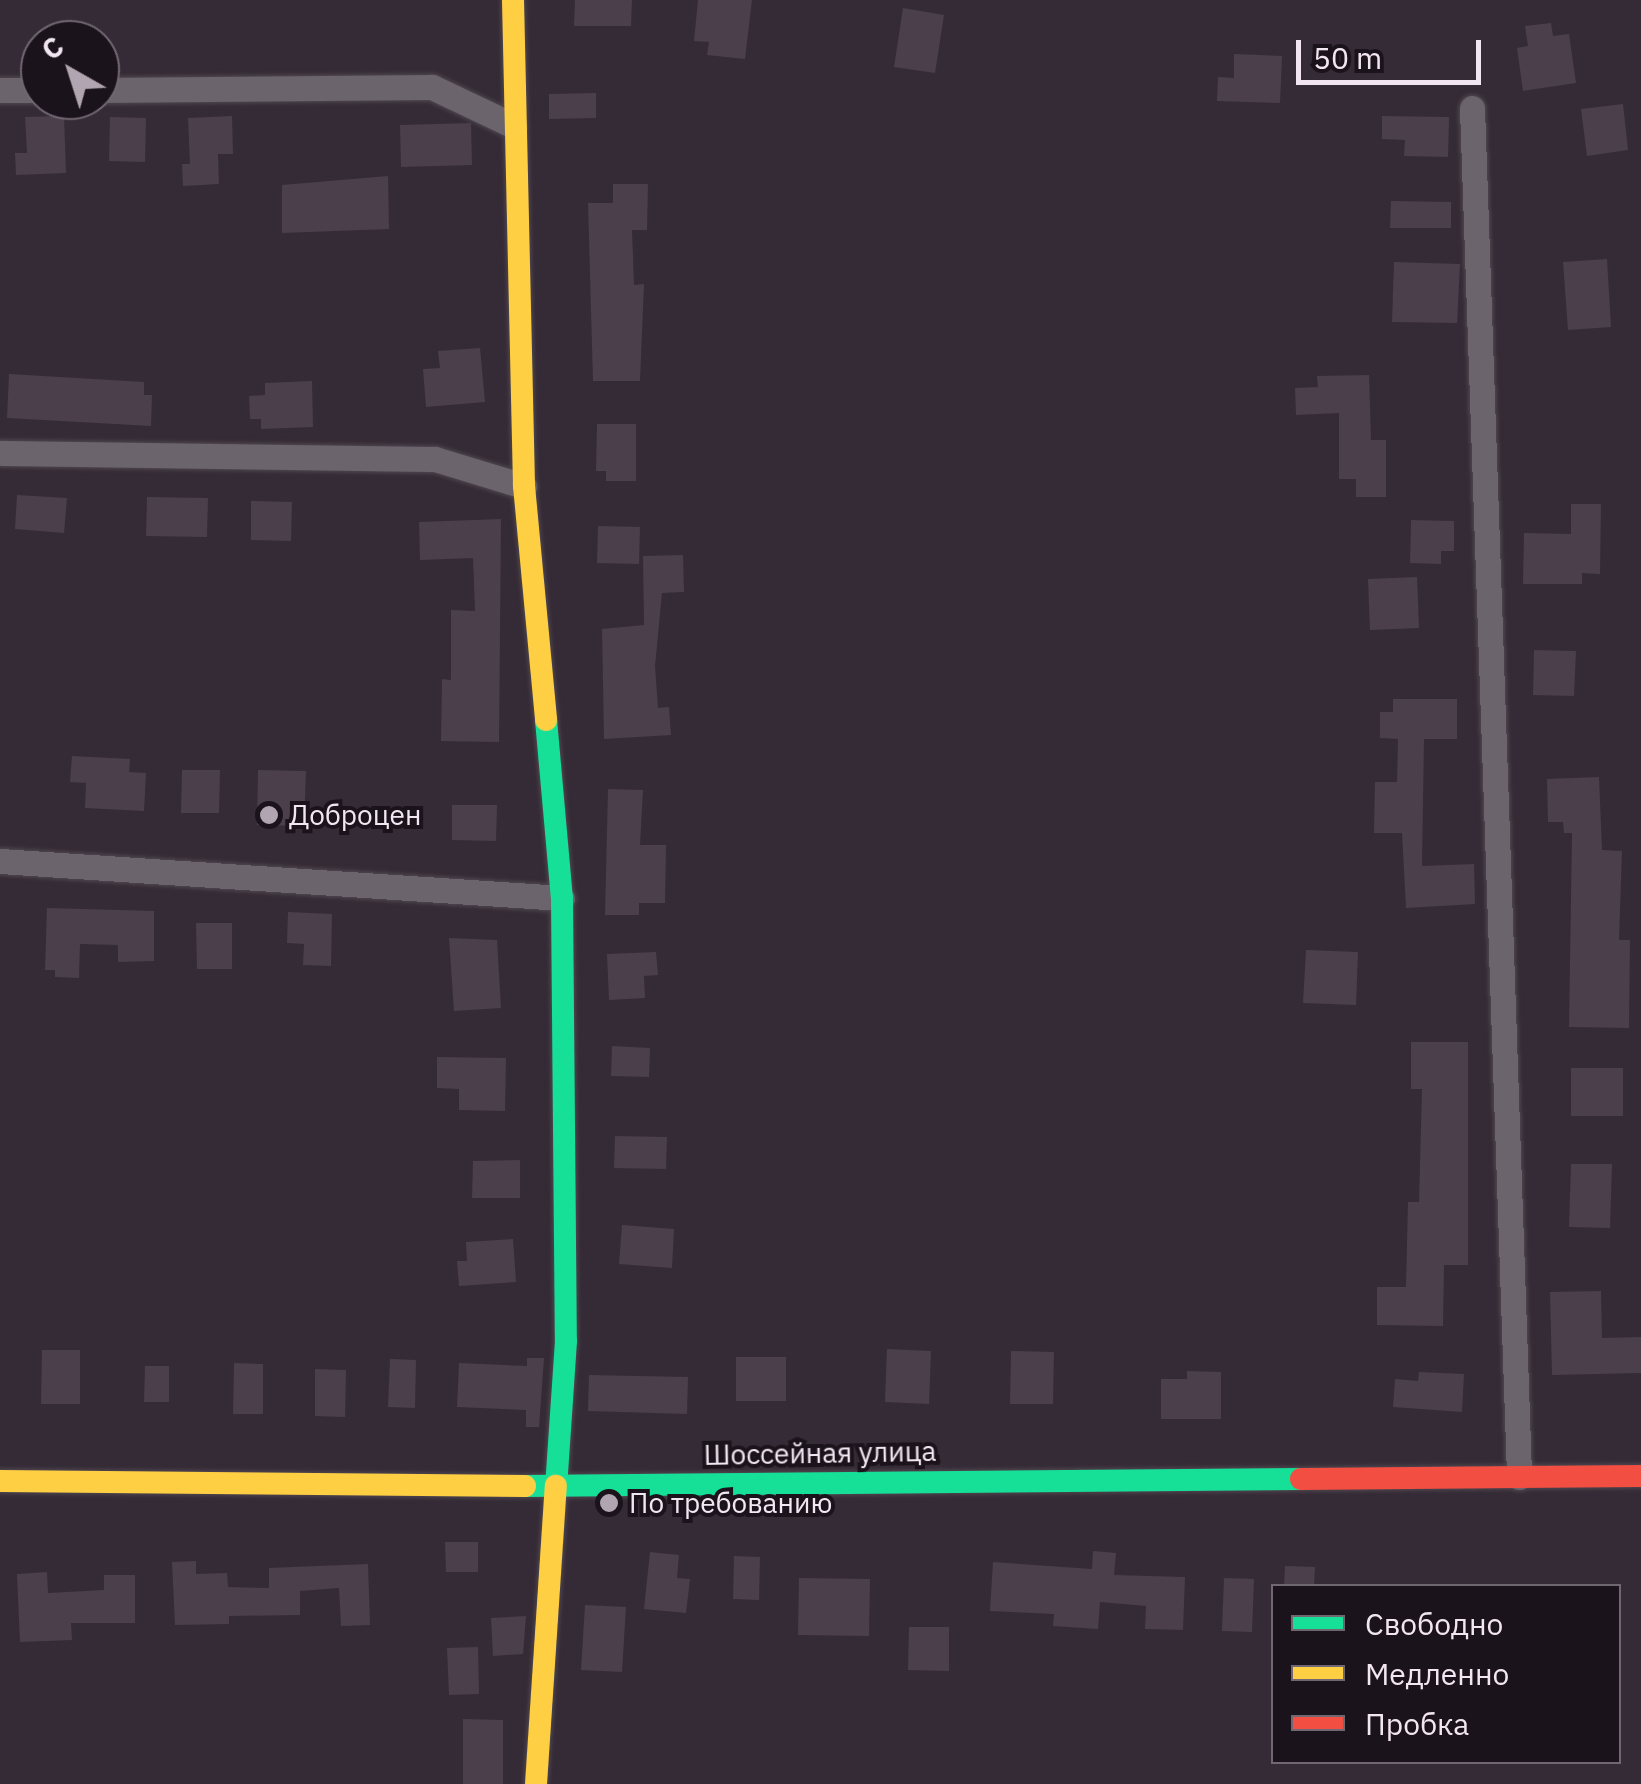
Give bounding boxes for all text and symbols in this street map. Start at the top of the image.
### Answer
north arrow [20,20,120,120]
scale bar [1301,20,1486,82]
text: С [33,28,71,68]
text: 50 m [1313,38,1382,77]
place label: Доброцен [289,798,421,832]
marker: Доброцен [258,804,280,826]
street label: Шоссейная улица [703,1434,937,1472]
place label: По требованию [629,1486,832,1520]
marker: По требованию [598,1492,620,1514]
legend [1271,1584,1621,1764]
text: Свободно [1365,1604,1503,1643]
text: Медленно [1365,1654,1509,1693]
text: Пробка [1365,1704,1469,1743]

